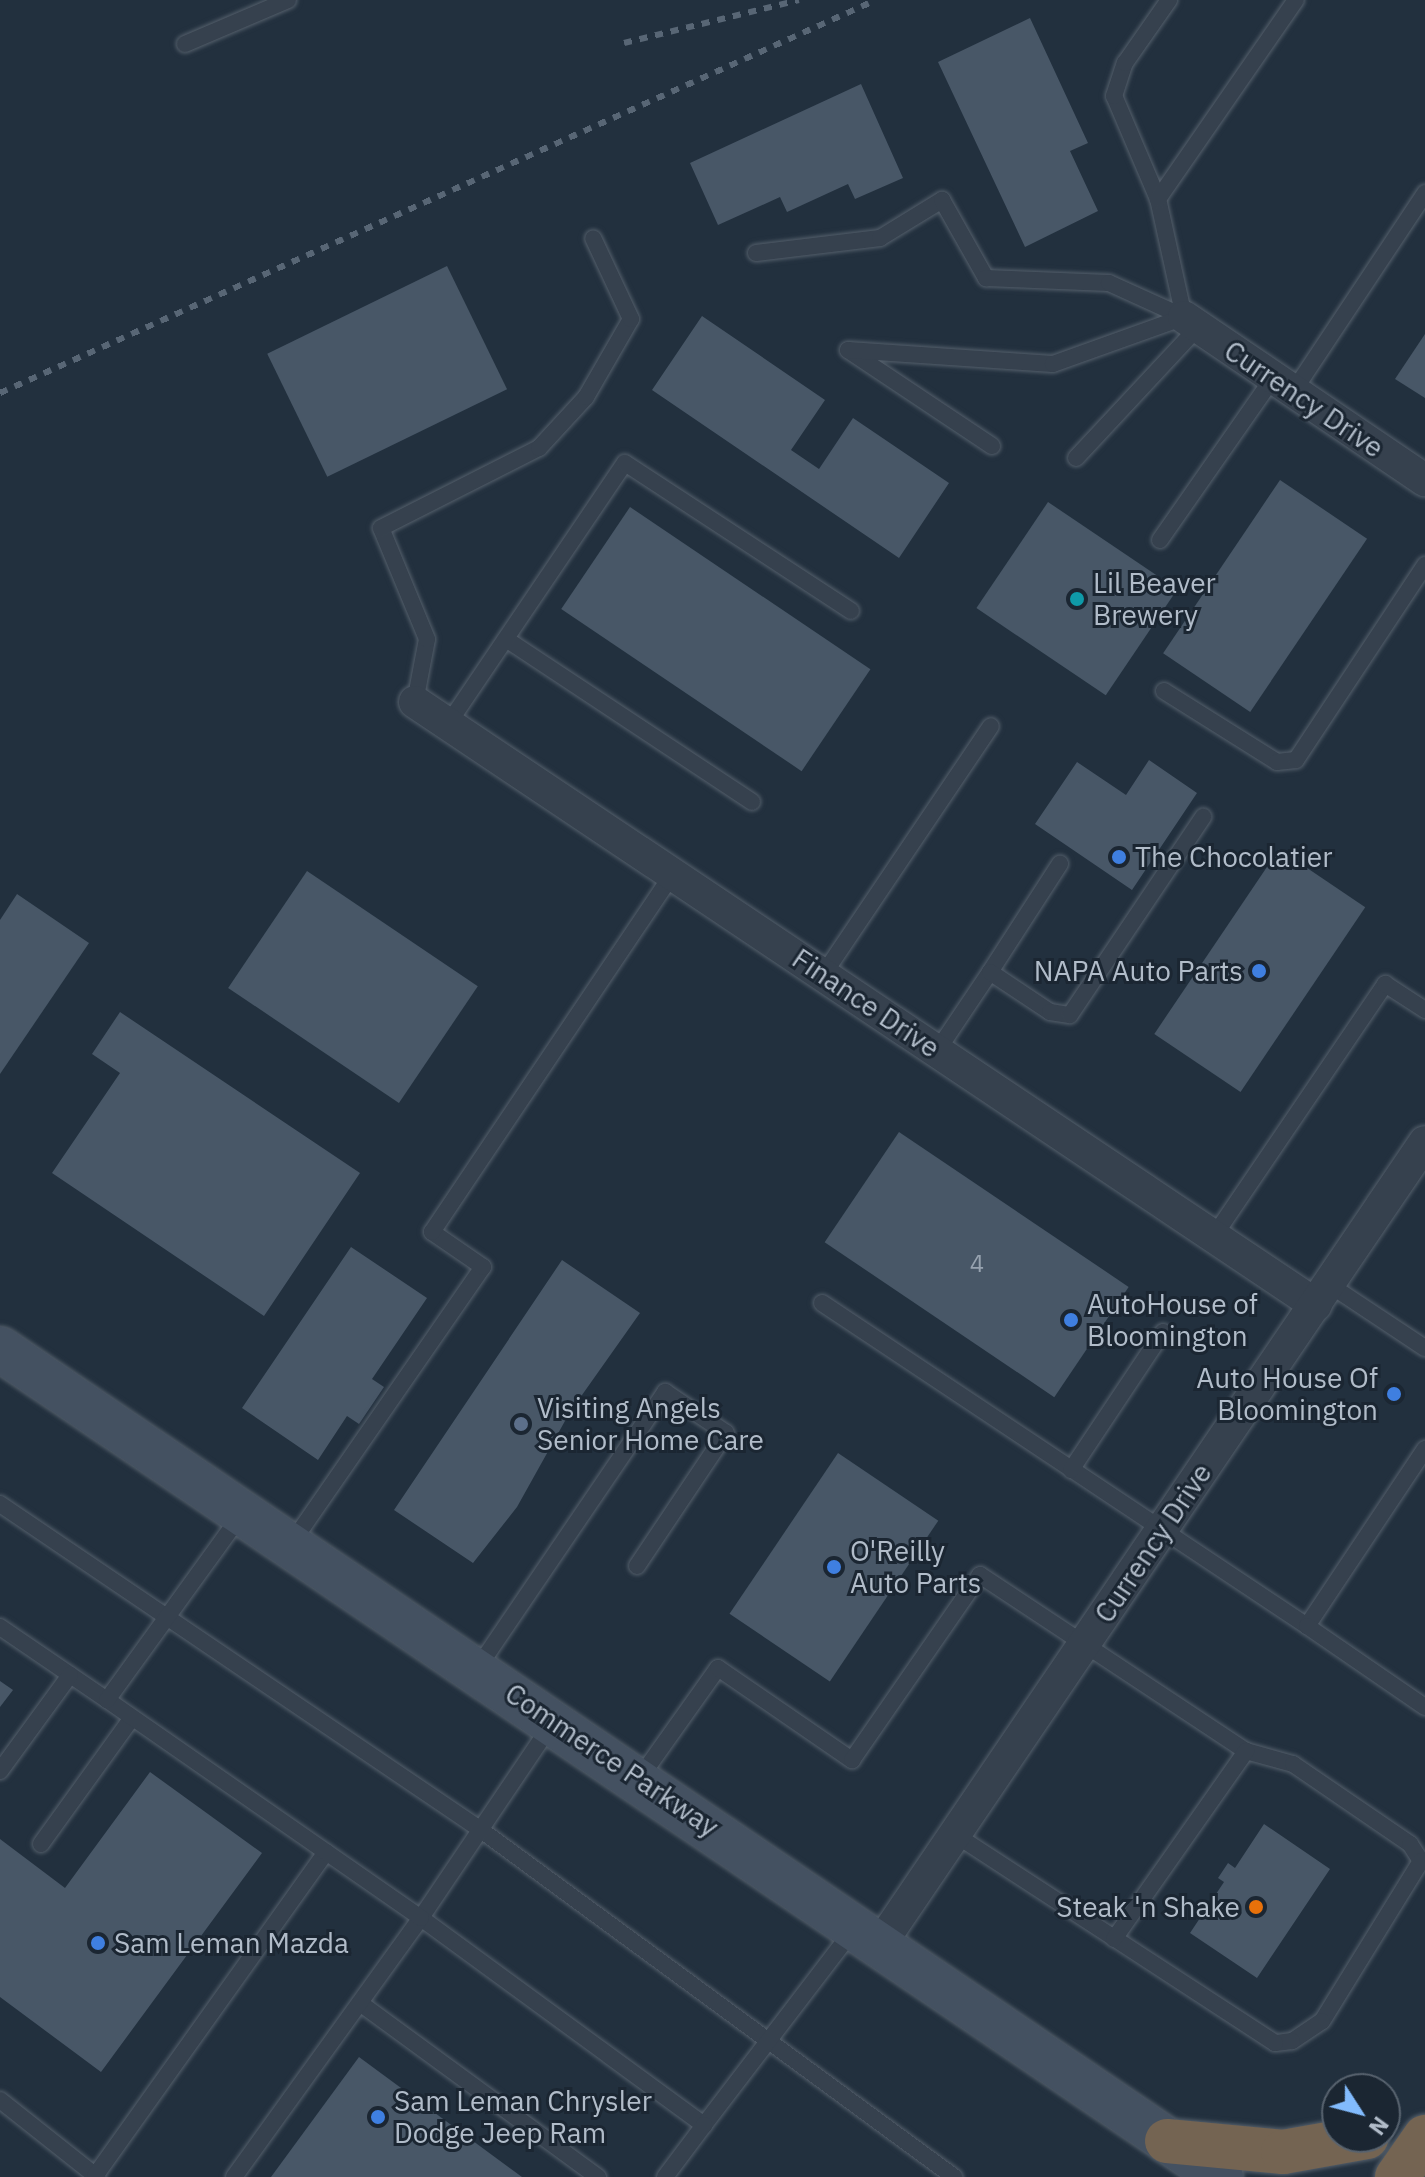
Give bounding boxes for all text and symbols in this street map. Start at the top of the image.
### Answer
street label: Currency Drive [1218,333,1390,465]
place label: Lil Beaver Brewery [1093,566,1216,632]
marker: Lil Beaver Brewery [1068,590,1086,608]
place label: The Chocolatier [1135,840,1333,874]
marker: The Chocolatier [1110,848,1128,866]
street label: Finance Drive [786,941,946,1065]
place label: NAPA Auto Parts [1034,954,1243,988]
marker: NAPA Auto Parts [1250,962,1268,980]
house number: 4 [970,1250,984,1278]
place label: AutoHouse of Bloomington [1087,1287,1258,1353]
marker: AutoHouse of Bloomington [1062,1311,1080,1329]
place label: Auto House Of Bloomington [1196,1361,1378,1427]
marker: Auto House Of Bloomington [1385,1385,1403,1403]
place label: Visiting Angels Senior Home Care [537,1391,764,1457]
marker: Visiting Angels Senior Home Care [512,1415,530,1433]
street label: Currency Drive [1087,1457,1219,1629]
place label: O'Reilly Auto Parts [850,1534,981,1600]
marker: O'Reilly Auto Parts [825,1558,843,1576]
street label: Commerce Parkway [499,1676,725,1844]
place label: Steak 'n Shake [1056,1890,1240,1924]
marker: Steak 'n Shake [1247,1898,1265,1916]
place label: Sam Leman Mazda [114,1926,349,1960]
marker: Sam Leman Mazda [89,1934,107,1952]
north arrow [1321,2073,1401,2153]
place label: Sam Leman Chrysler Dodge Jeep Ram [394,2084,652,2150]
marker: Sam Leman Chrysler Dodge Jeep Ram [369,2108,387,2126]
text: N [1363,2111,1396,2141]

